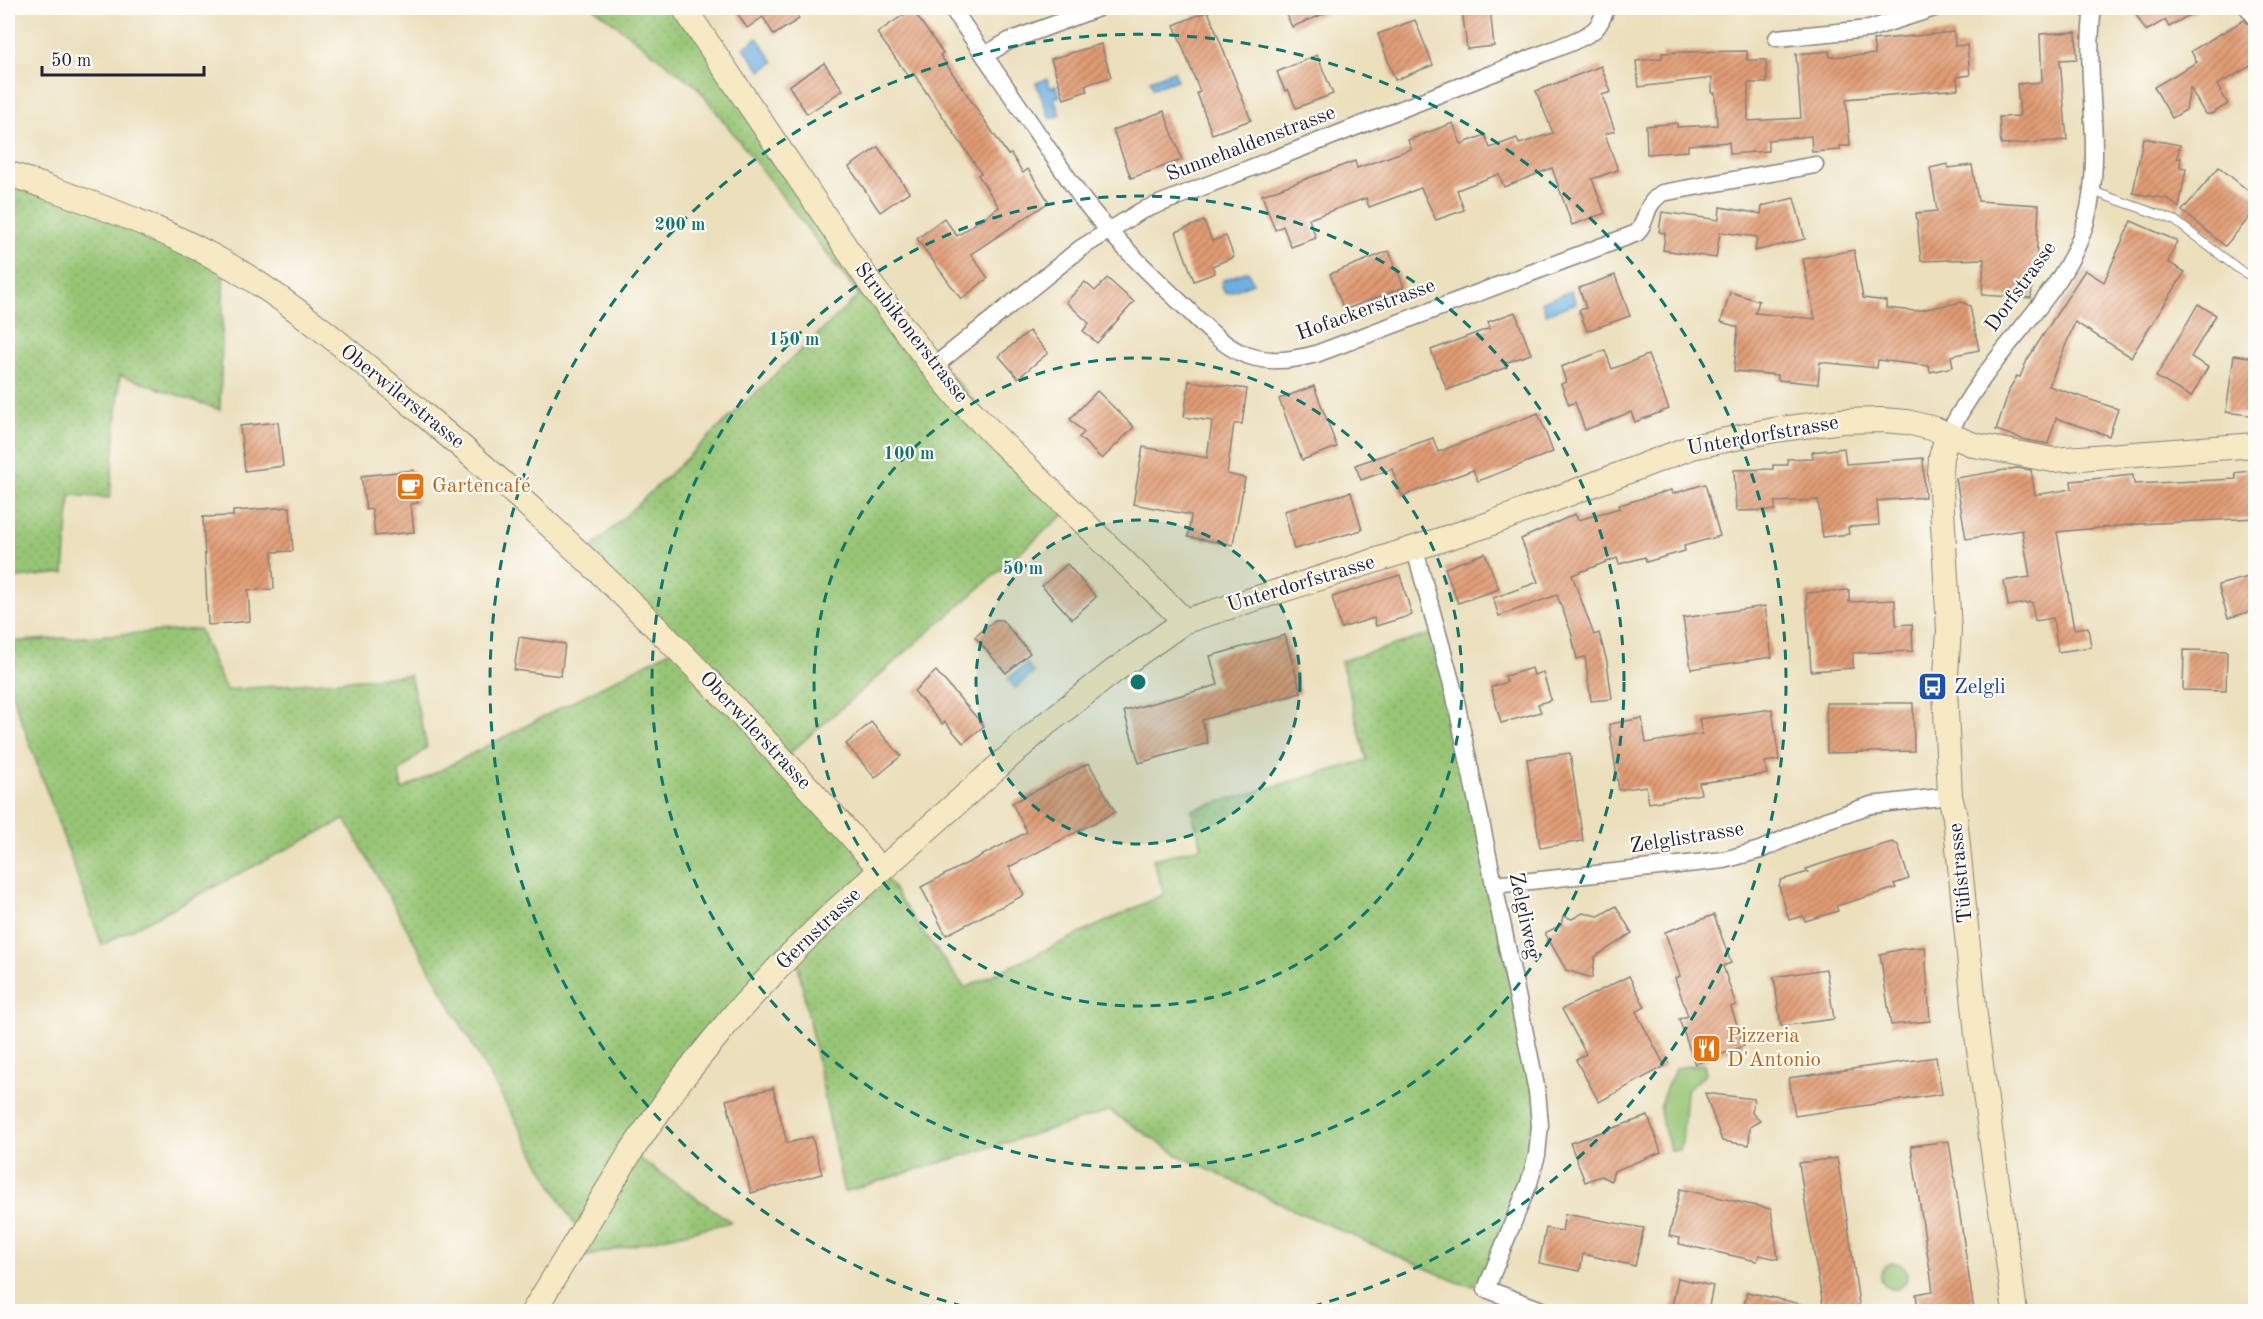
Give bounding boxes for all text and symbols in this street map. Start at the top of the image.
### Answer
scale bar [42,39,204,77]
text: 50 m [51,52,91,70]
street label: Sunnehaldenstrasse [1164,102,1338,186]
text: 200 m [655,216,705,234]
street label: Dorfstrasse [1981,238,2061,336]
street label: Strubikonerstrasse [850,259,972,407]
street label: Hofackerstrasse [1294,275,1438,345]
text: 150 m [769,331,819,349]
street label: Oberwilerstrasse [336,341,468,453]
street label: Unterdorfstrasse [1686,412,1840,460]
text: 100 m [884,445,934,463]
cafe icon: Gartencafé [395,470,427,502]
place label: Gartencafé [432,476,531,497]
street label: Unterdorfstrasse [1224,552,1378,616]
text: 50 m [1003,560,1043,578]
street label: Oberwilerstrasse [695,668,815,794]
bus stop icon: Zelgli [1917,671,1949,703]
centre of rings [1128,672,1148,692]
place label: Zelgli [1954,677,2006,698]
street label: Zelglistrasse [1629,819,1745,857]
street label: Tüfistrasse [1945,822,1977,924]
street label: Zelgliweg [1505,871,1544,962]
street label: Gernstrasse [773,884,865,974]
place label: Pizzeria D'Antonio [1727,1026,1821,1071]
restaurant icon: Pizzeria D'Antonio [1690,1032,1722,1064]

